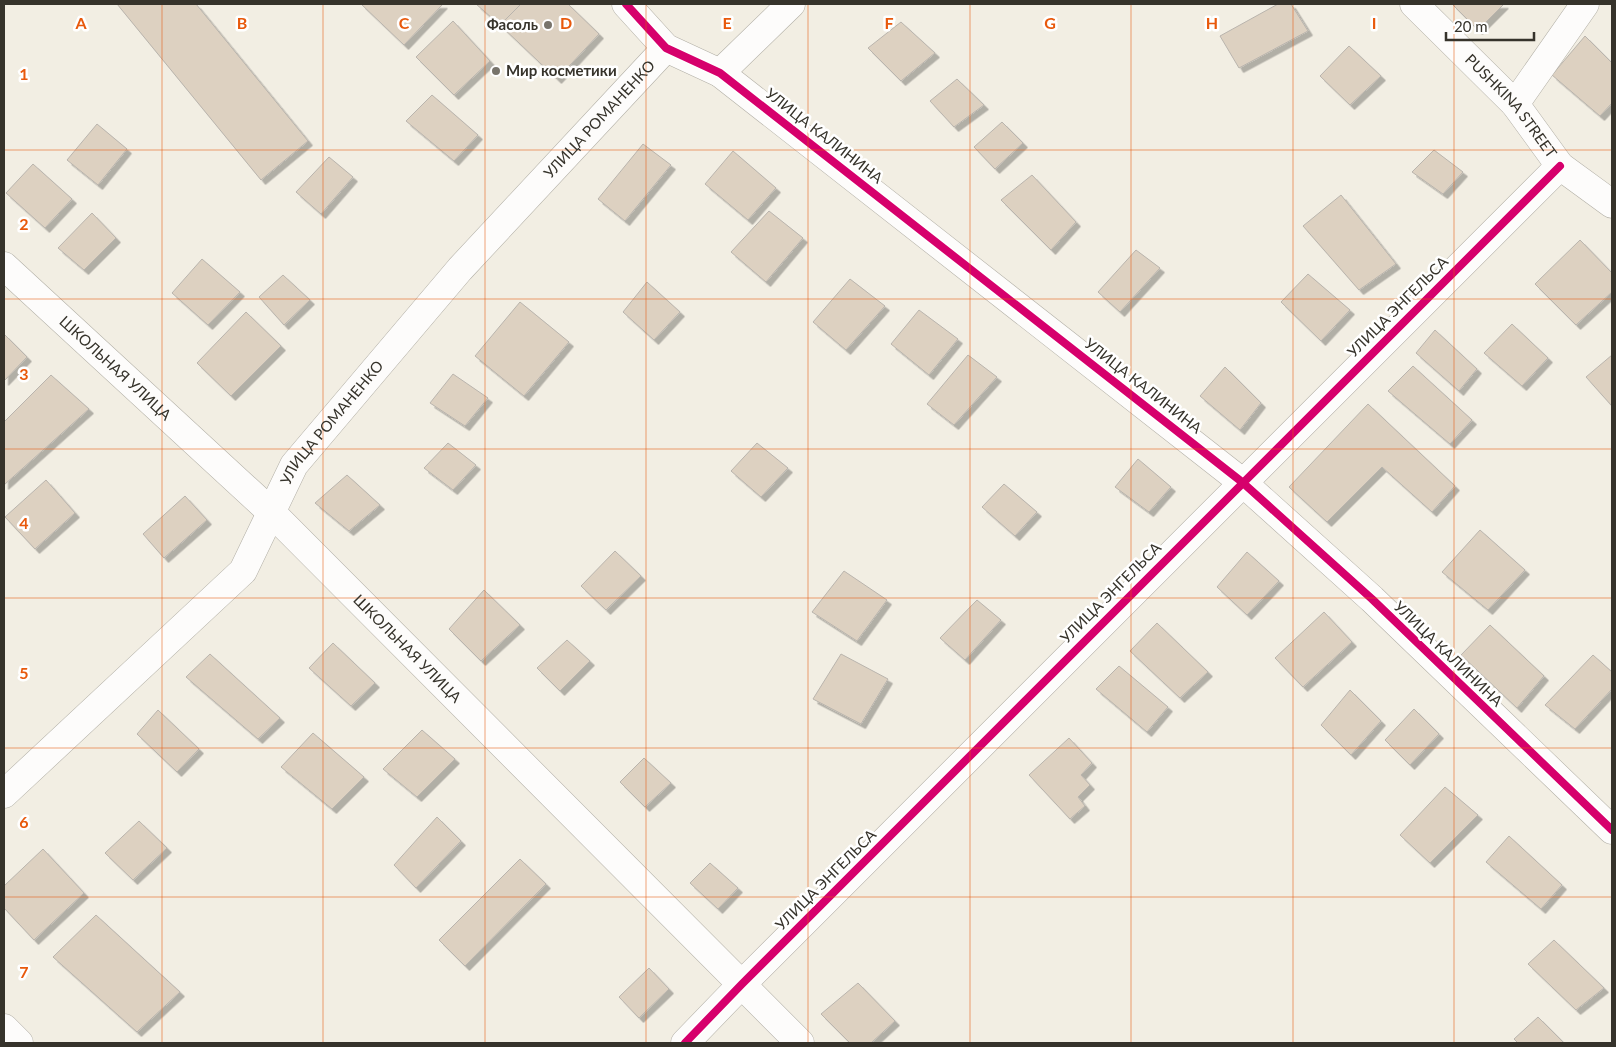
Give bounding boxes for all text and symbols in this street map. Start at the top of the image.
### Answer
scale bar [1446,10,1534,42]
text: A [74,13,87,32]
text: B [237,13,247,32]
text: C [399,13,410,32]
text: D [560,13,572,32]
text: E [722,13,732,32]
text: F [884,13,894,32]
text: G [1044,13,1056,32]
text: H [1206,13,1218,32]
text: I [1372,13,1376,32]
place label: Фасоль [487,15,538,33]
text: 20 m [1454,17,1488,35]
marker: Фасоль [542,19,554,31]
street label: PUSHKINA STREET [1462,50,1561,161]
street label: УЛИЦА РОМАНЕНКО [539,56,658,181]
place label: Мир косметики [506,61,617,79]
text: 1 [19,64,29,83]
marker: Мир косметики [490,65,502,77]
street label: УЛИЦА КАЛИНИНА [762,84,887,187]
text: 2 [19,214,29,233]
street label: УЛИЦА ЭНГЕЛЬСА [1343,252,1452,360]
street label: ШКОЛЬНАЯ УЛИЦА [56,312,176,424]
street label: УЛИЦА КАЛИНИНА [1081,334,1206,437]
street label: УЛИЦА РОМАНЕНКО [276,356,387,487]
text: 3 [19,364,29,383]
text: 4 [19,513,29,532]
street label: УЛИЦА ЭНГЕЛЬСА [1056,538,1165,646]
street label: ШКОЛЬНАЯ УЛИЦА [350,590,466,707]
street label: УЛИЦА КАЛИНИНА [1391,597,1507,710]
text: 5 [19,663,29,682]
text: 6 [19,812,29,831]
street label: УЛИЦА ЭНГЕЛЬСА [771,825,880,933]
text: 7 [19,962,29,981]

